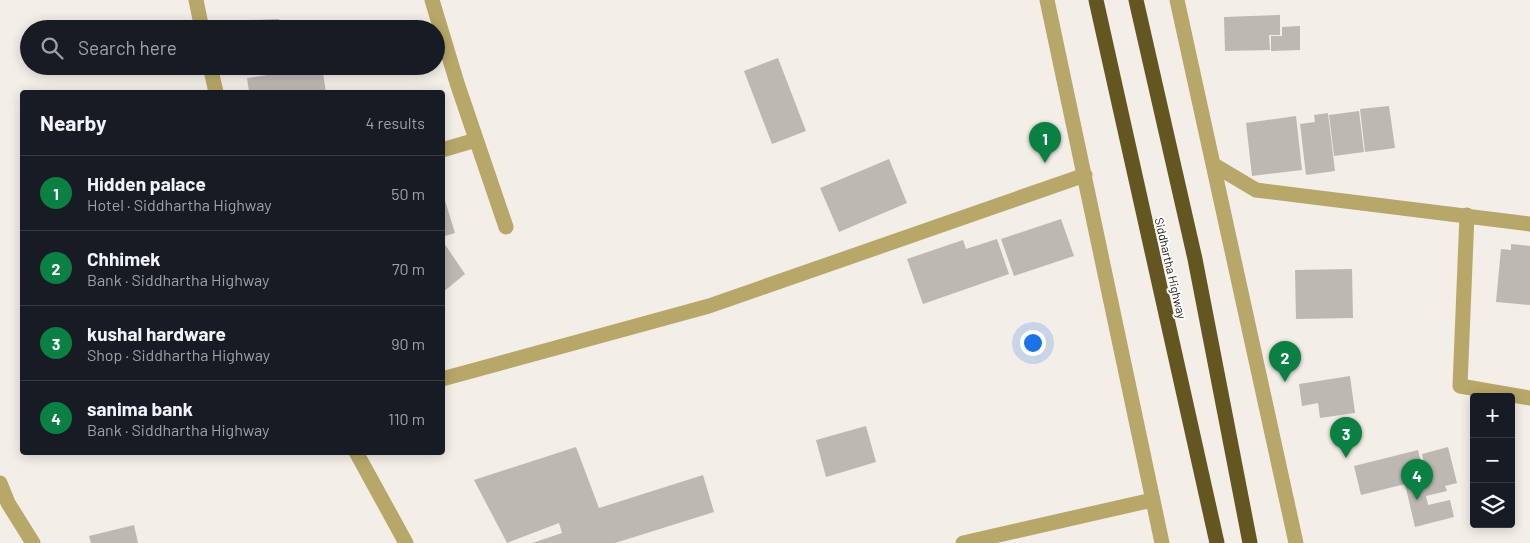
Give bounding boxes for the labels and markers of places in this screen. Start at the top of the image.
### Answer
pin: 1 [1029,122,1061,163]
pin: 2 [1269,341,1301,382]
pin: 3 [1330,417,1362,458]
pin: 4 [1401,459,1433,500]

